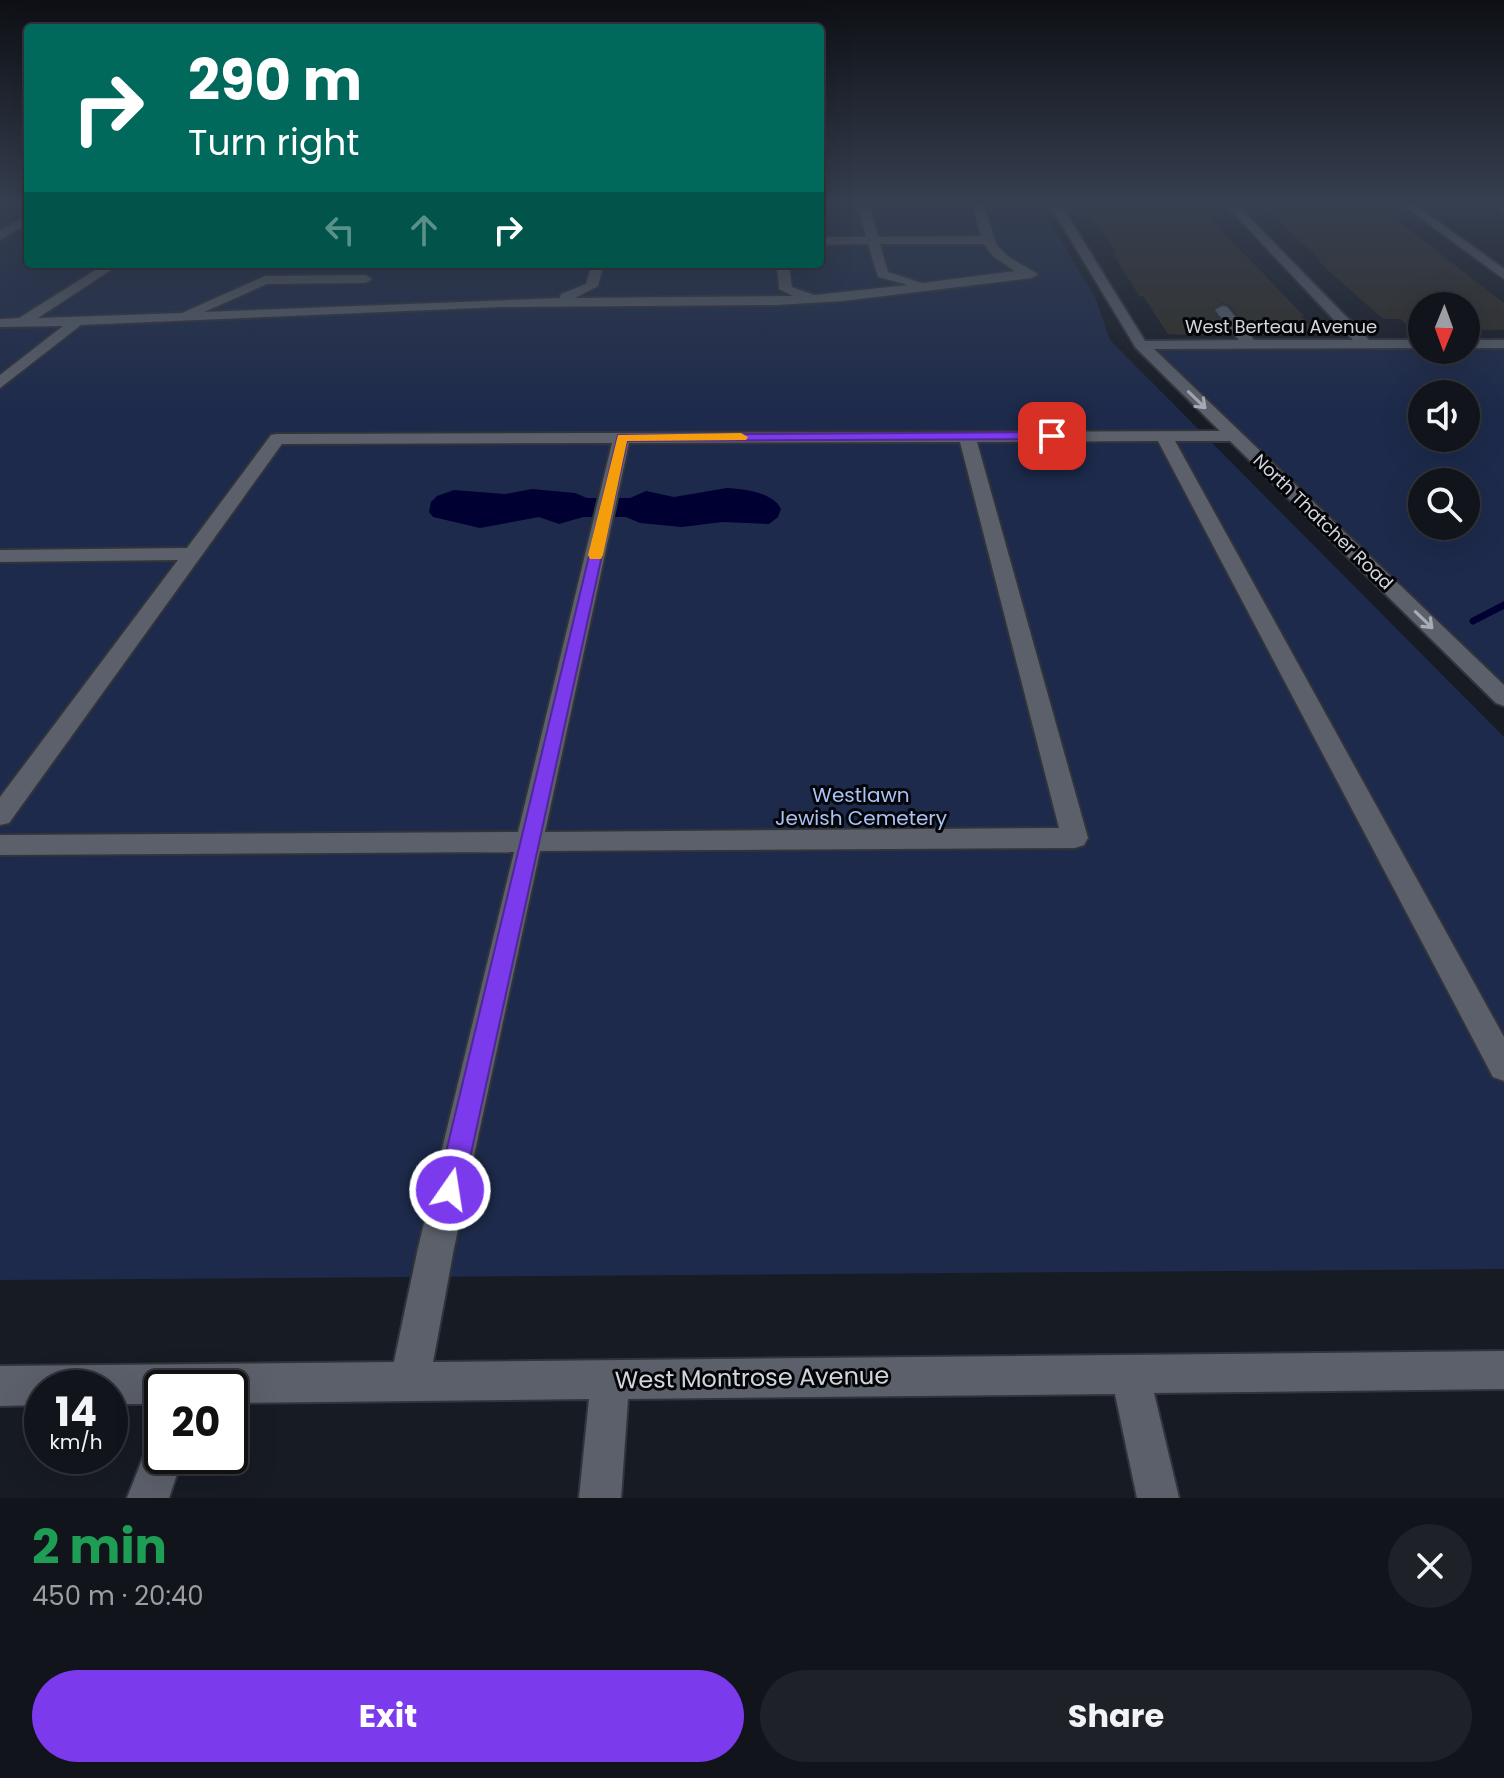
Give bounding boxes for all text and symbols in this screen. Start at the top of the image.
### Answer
text: 290 m [188,41,362,120]
icon: right [56,56,160,160]
text: Turn right [188,117,359,168]
icon: left [318,208,362,252]
icon: ahead [402,208,446,252]
icon: right [486,208,530,252]
north arrow [1408,292,1480,364]
map controls [1408,292,1480,540]
street label: West Berteau Avenue [1185,314,1377,339]
button: sound [1408,380,1480,452]
one-way arrow [1187,390,1207,409]
pin [1018,402,1086,470]
icon: arrive [1030,414,1074,458]
street label: North Thatcher Road [1248,448,1399,595]
button: search [1408,468,1480,540]
one-way arrow [1414,610,1433,629]
park label: Westlawn Jewish Cemetery [775,781,947,832]
position arrow [408,1148,492,1232]
street label: West Montrose Avenue [615,1359,889,1396]
speed limit sign: 20 [144,1370,248,1474]
text: 14 [55,1384,97,1440]
text: km/h [49,1428,103,1456]
text: 2 min [32,1513,167,1580]
button: close [1388,1524,1472,1608]
text: 450 m · 20:40 [32,1578,204,1614]
button: Exit [32,1670,744,1762]
button: Share [760,1670,1472,1762]

